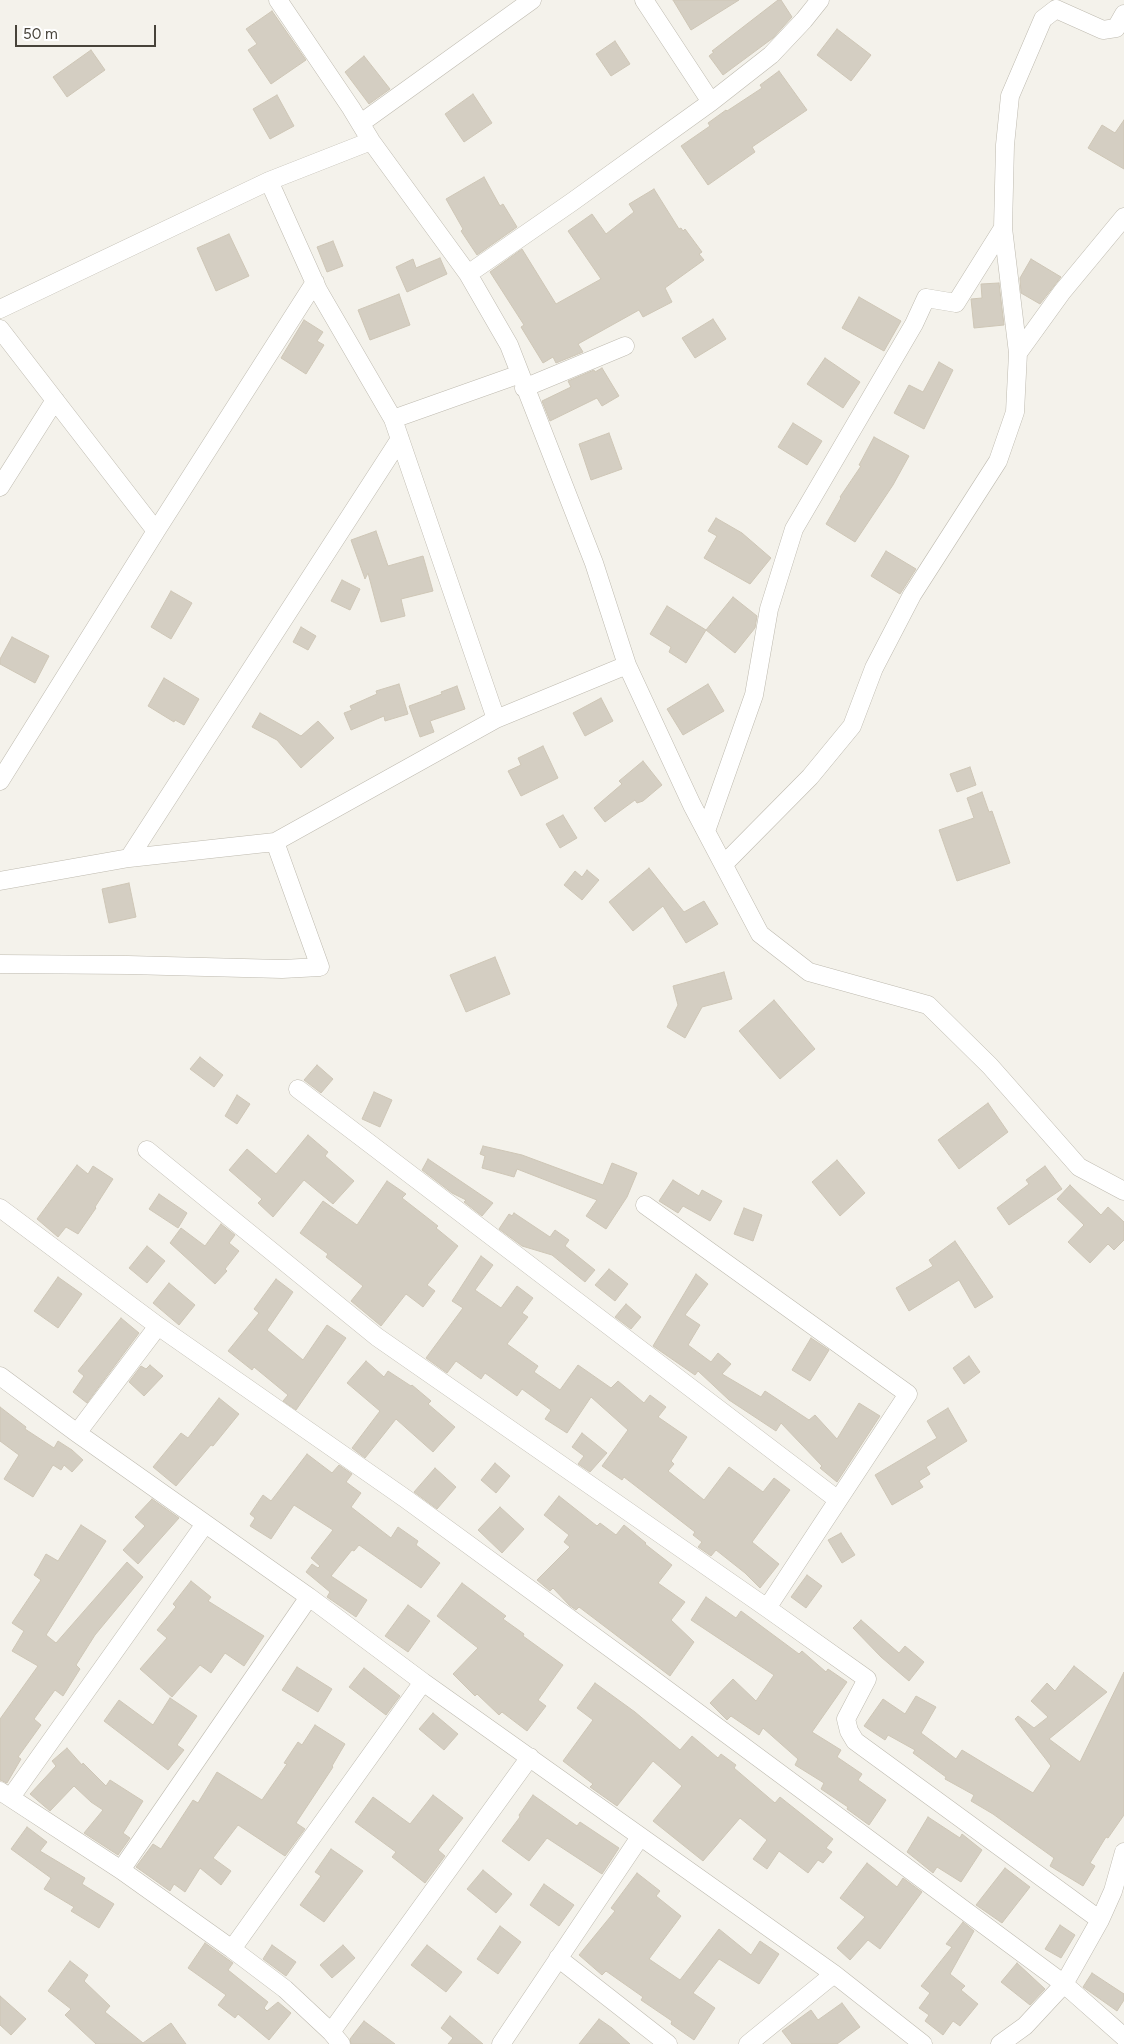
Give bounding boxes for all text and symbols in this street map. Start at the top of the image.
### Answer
scale bar [18,15,159,47]
text: 50 m [23,25,58,43]

